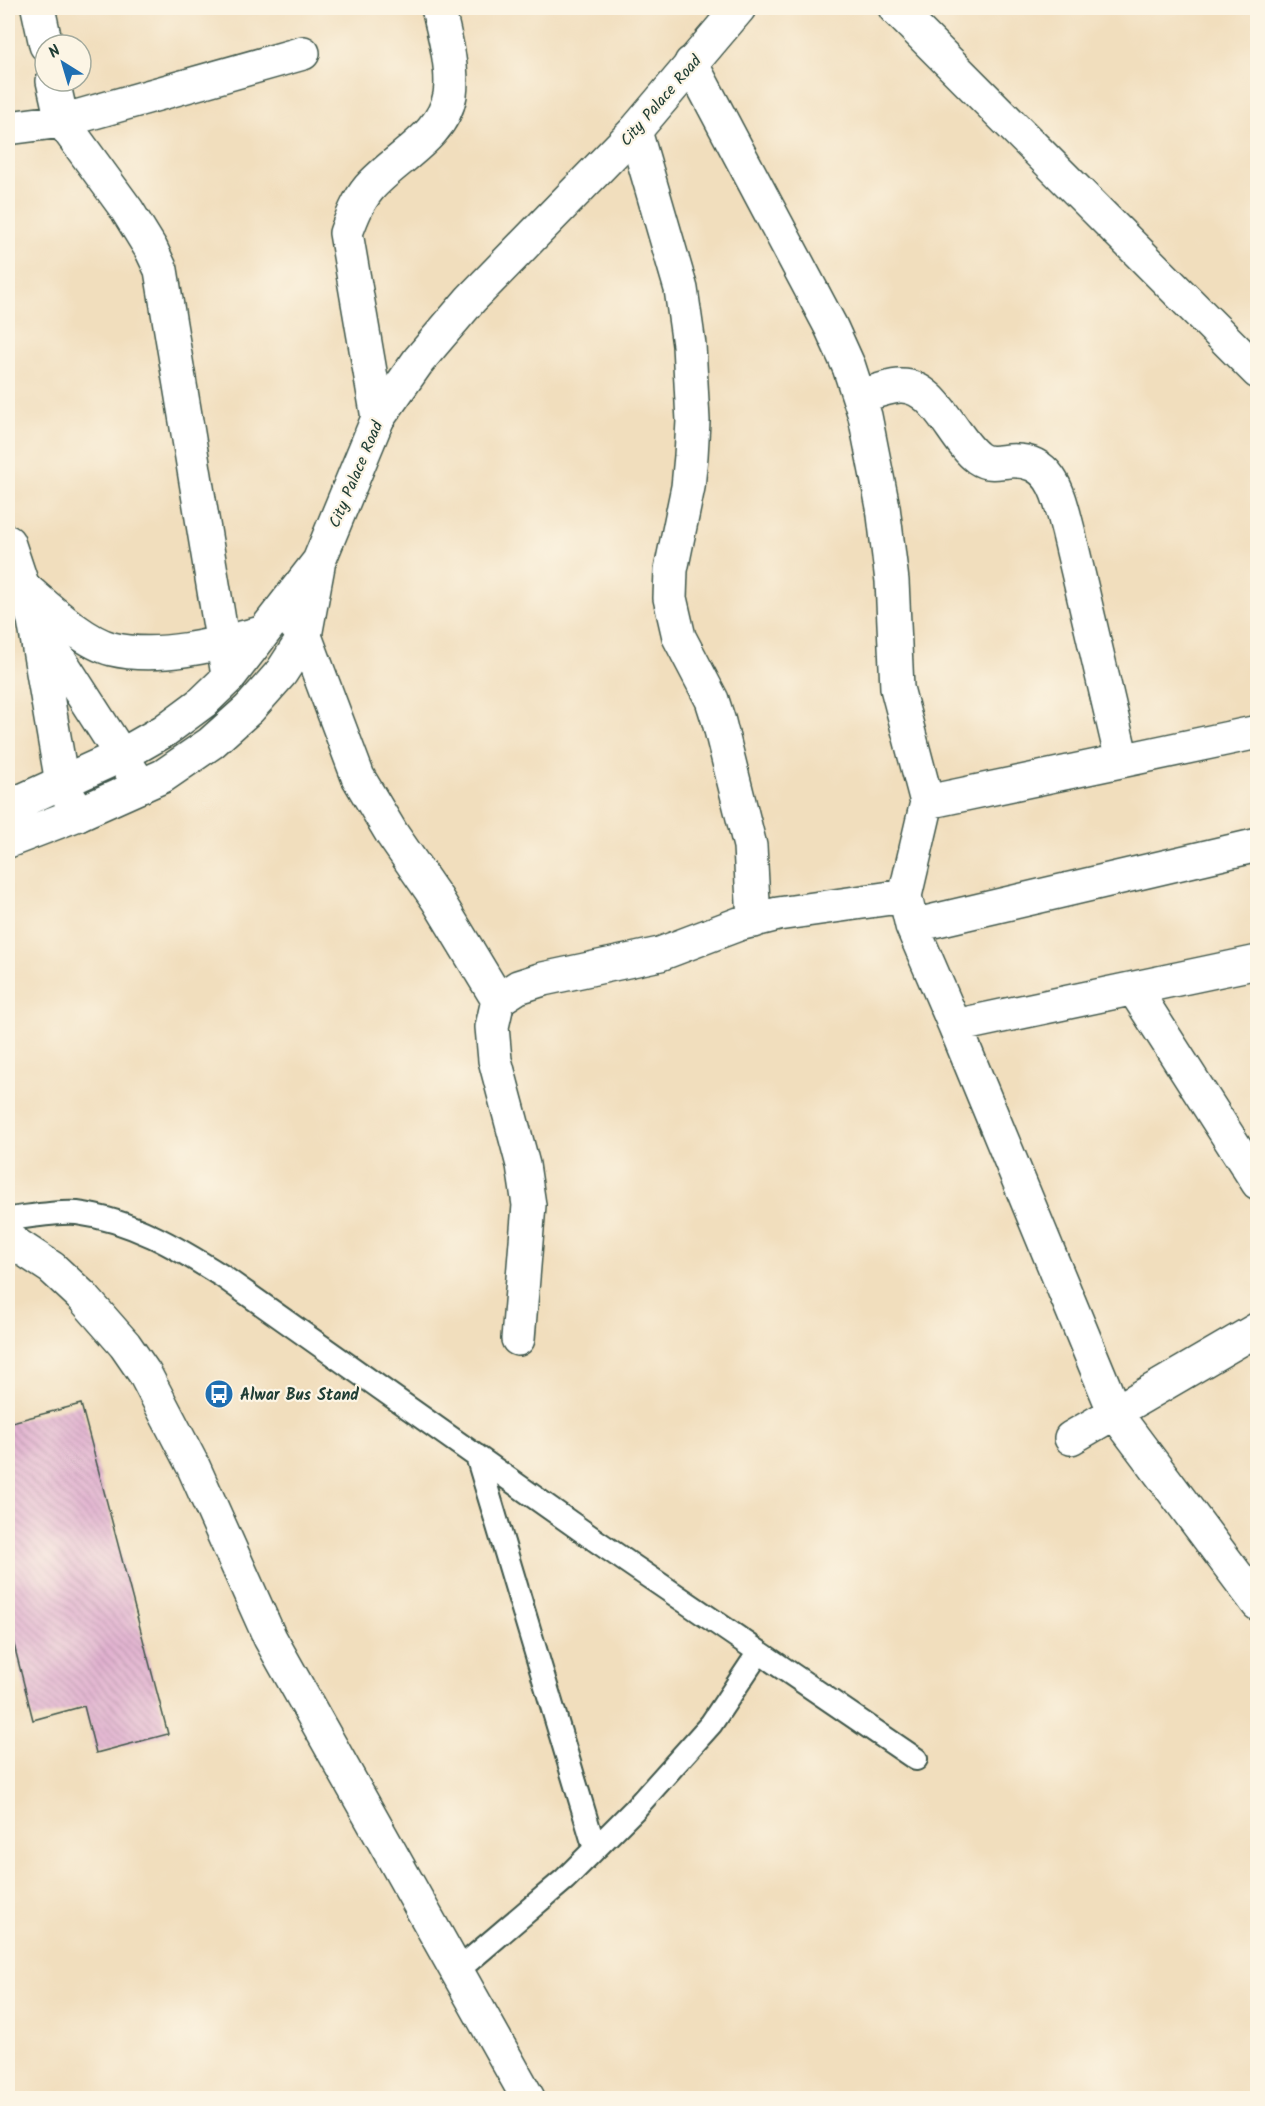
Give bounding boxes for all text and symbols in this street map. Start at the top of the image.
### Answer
north arrow [33,33,93,93]
text: N [43,39,66,65]
street label: City Palace Road [614,49,709,152]
street label: City Palace Road [323,416,391,532]
bus stop icon: Alwar Bus Stand [203,1378,235,1410]
place label: Alwar Bus Stand [240,1383,359,1408]

